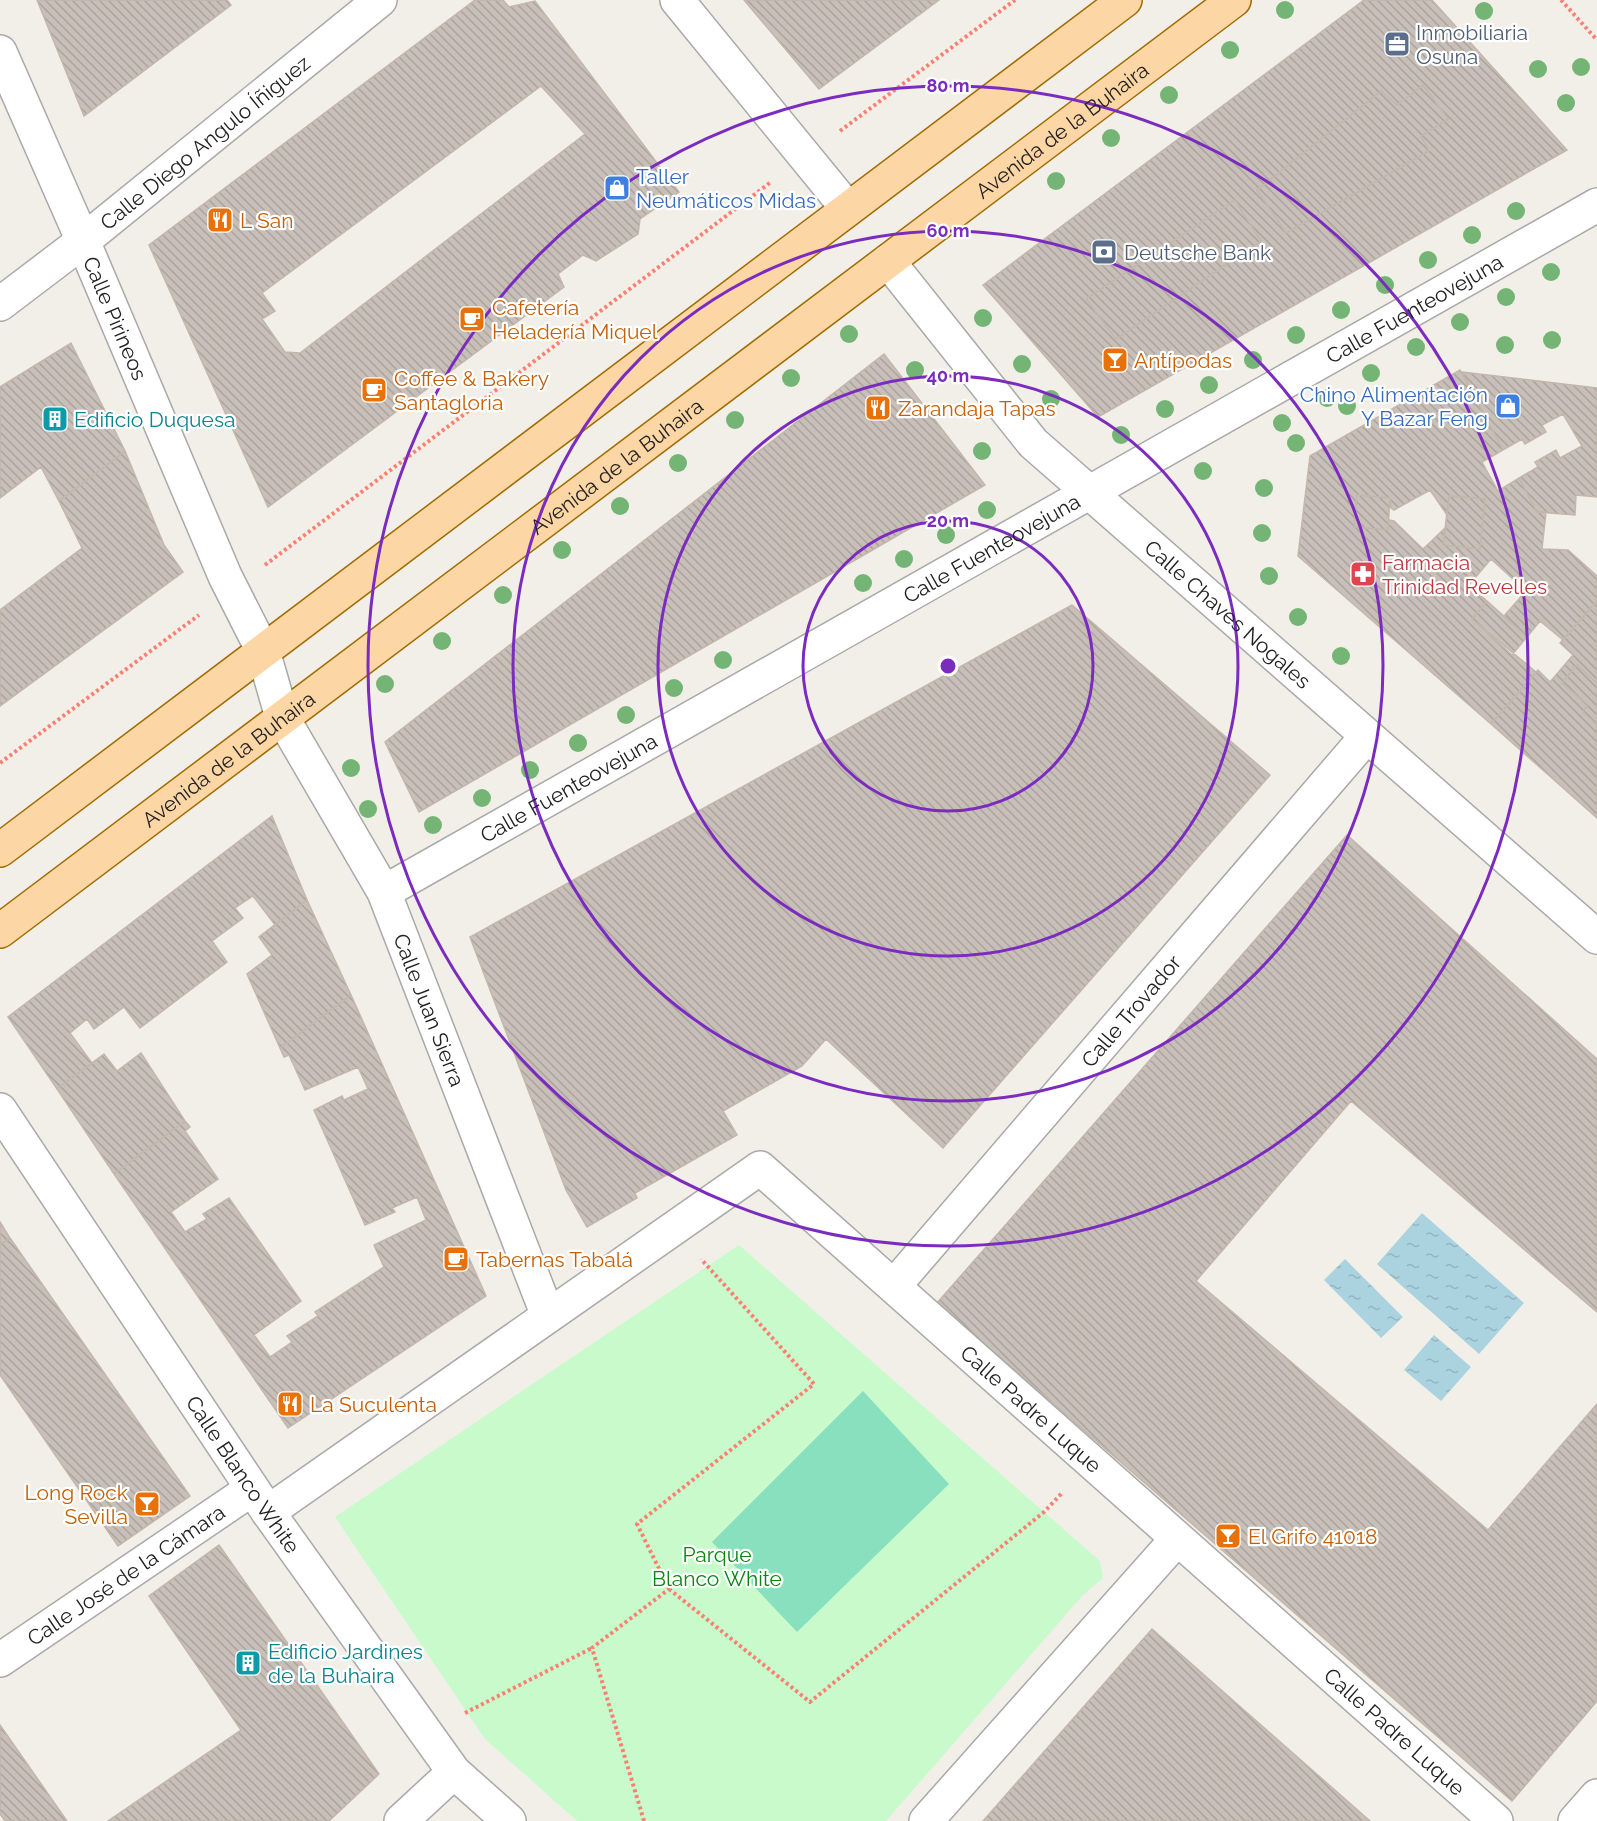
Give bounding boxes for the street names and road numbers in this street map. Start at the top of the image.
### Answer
street label: Calle Diego Angulo Íñiguez [95,50,315,235]
street label: Avenida de la Buhaira [970,57,1153,203]
street label: Calle Fuenteovejuna [1321,249,1507,368]
street label: Calle Pirineos [78,252,153,384]
street label: Avenida de la Buhaira [525,393,708,539]
street label: Calle Fuenteovejuna [899,488,1084,608]
street label: Calle Chaves Nogales [1140,534,1316,693]
street label: Avenida de la Buhaira [137,685,320,832]
street label: Calle Fuenteovejuna [476,728,661,847]
street label: Calle Juan Sierra [389,930,470,1090]
street label: Calle Trovador [1076,949,1186,1072]
street label: Calle Padre Luque [956,1340,1107,1478]
street label: Calle Blanco White [181,1391,306,1558]
street label: Calle José de la Cámara [22,1499,229,1651]
street label: Calle Padre Luque [1319,1662,1470,1800]

